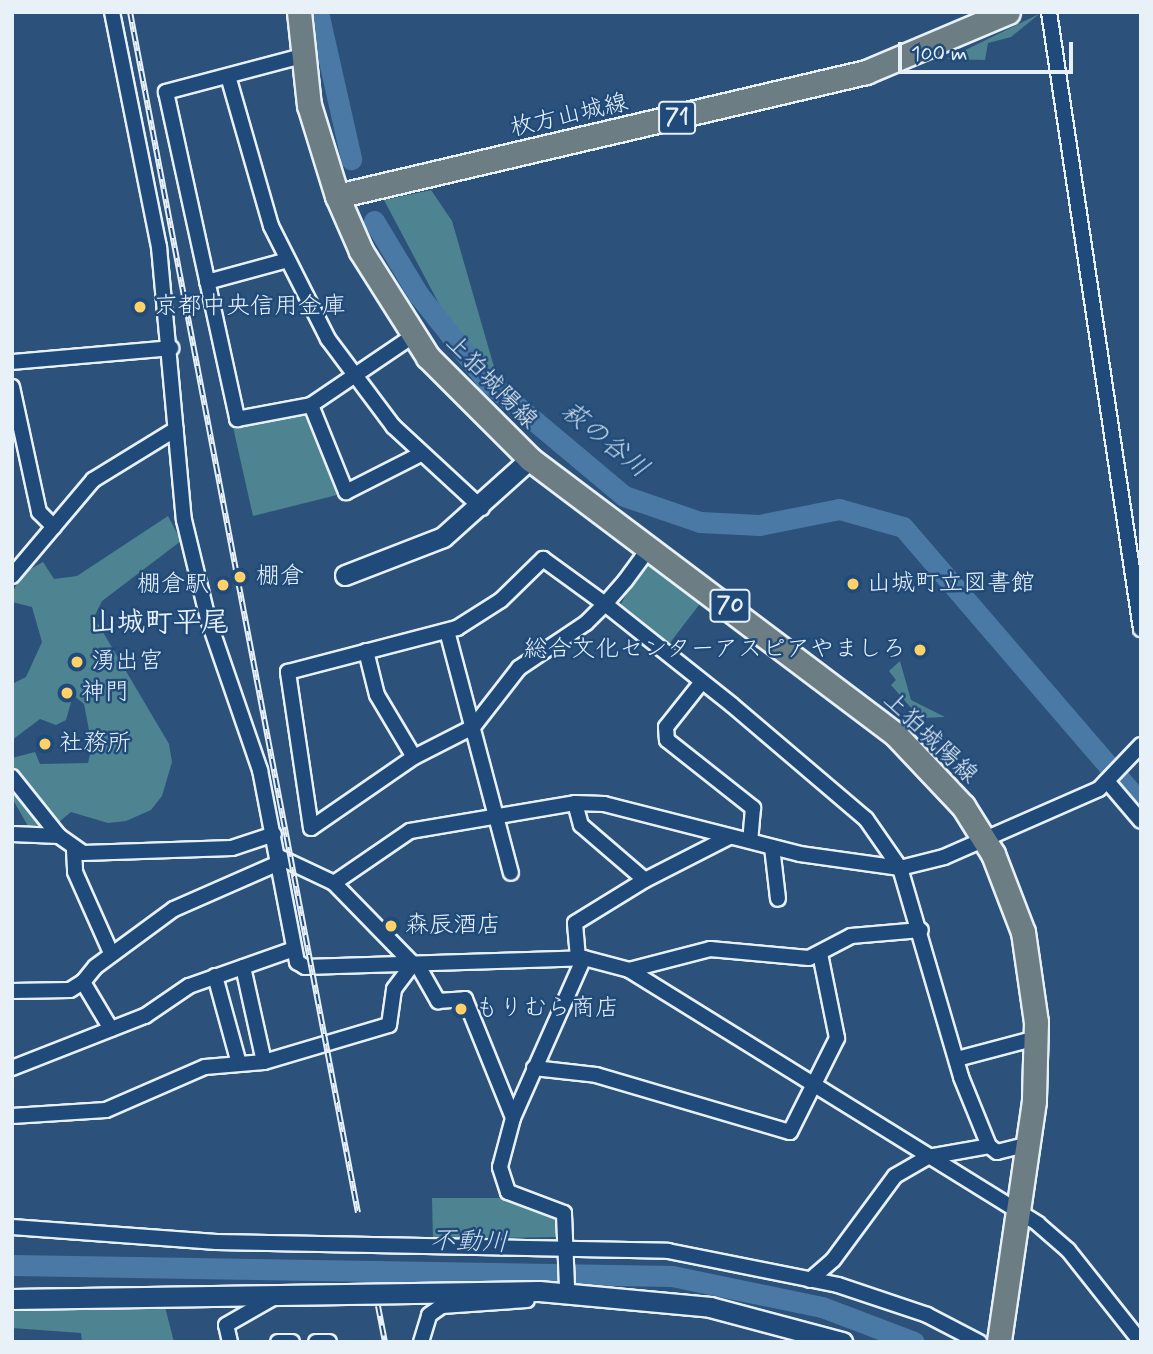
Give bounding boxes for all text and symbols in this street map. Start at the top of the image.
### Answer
scale bar [901,28,1076,72]
text: 100 m [911,40,967,68]
street label: 枚方山城線 [507,88,631,144]
road number: 71 [658,99,696,138]
place label: 京都中央信用金庫 [154,293,346,321]
marker: 京都中央信用金庫 [132,299,148,315]
street label: 上狛城陽線 [439,329,543,435]
water label: 萩の谷川 [554,396,654,486]
place label: 棚倉 [256,563,304,591]
marker: 棚倉 [230,567,250,587]
place label: 山城町立図書館 [867,570,1035,598]
place label: 棚倉駅 [137,571,209,599]
marker: 山城町立図書館 [845,576,861,592]
marker: 棚倉駅 [215,577,231,593]
road number: 70 [709,586,751,626]
district label: 山城町平尾 [89,607,229,641]
place label: 総合文化センターアスピアやましろ [522,636,906,664]
marker: 総合文化センターアスピアやましろ [912,642,928,658]
place label: 湧出宮 [91,648,163,676]
marker: 湧出宮 [69,654,85,670]
place label: 神門 [81,679,129,707]
marker: 神門 [59,685,75,701]
street label: 上狛城陽線 [877,686,983,790]
place label: 社務所 [59,730,131,758]
marker: 社務所 [37,736,53,752]
place label: 森辰酒店 [405,912,501,940]
marker: 森辰酒店 [383,918,399,934]
place label: もりむら商店 [475,995,619,1023]
marker: もりむら商店 [453,1001,469,1017]
water label: 不動川 [429,1226,509,1260]

